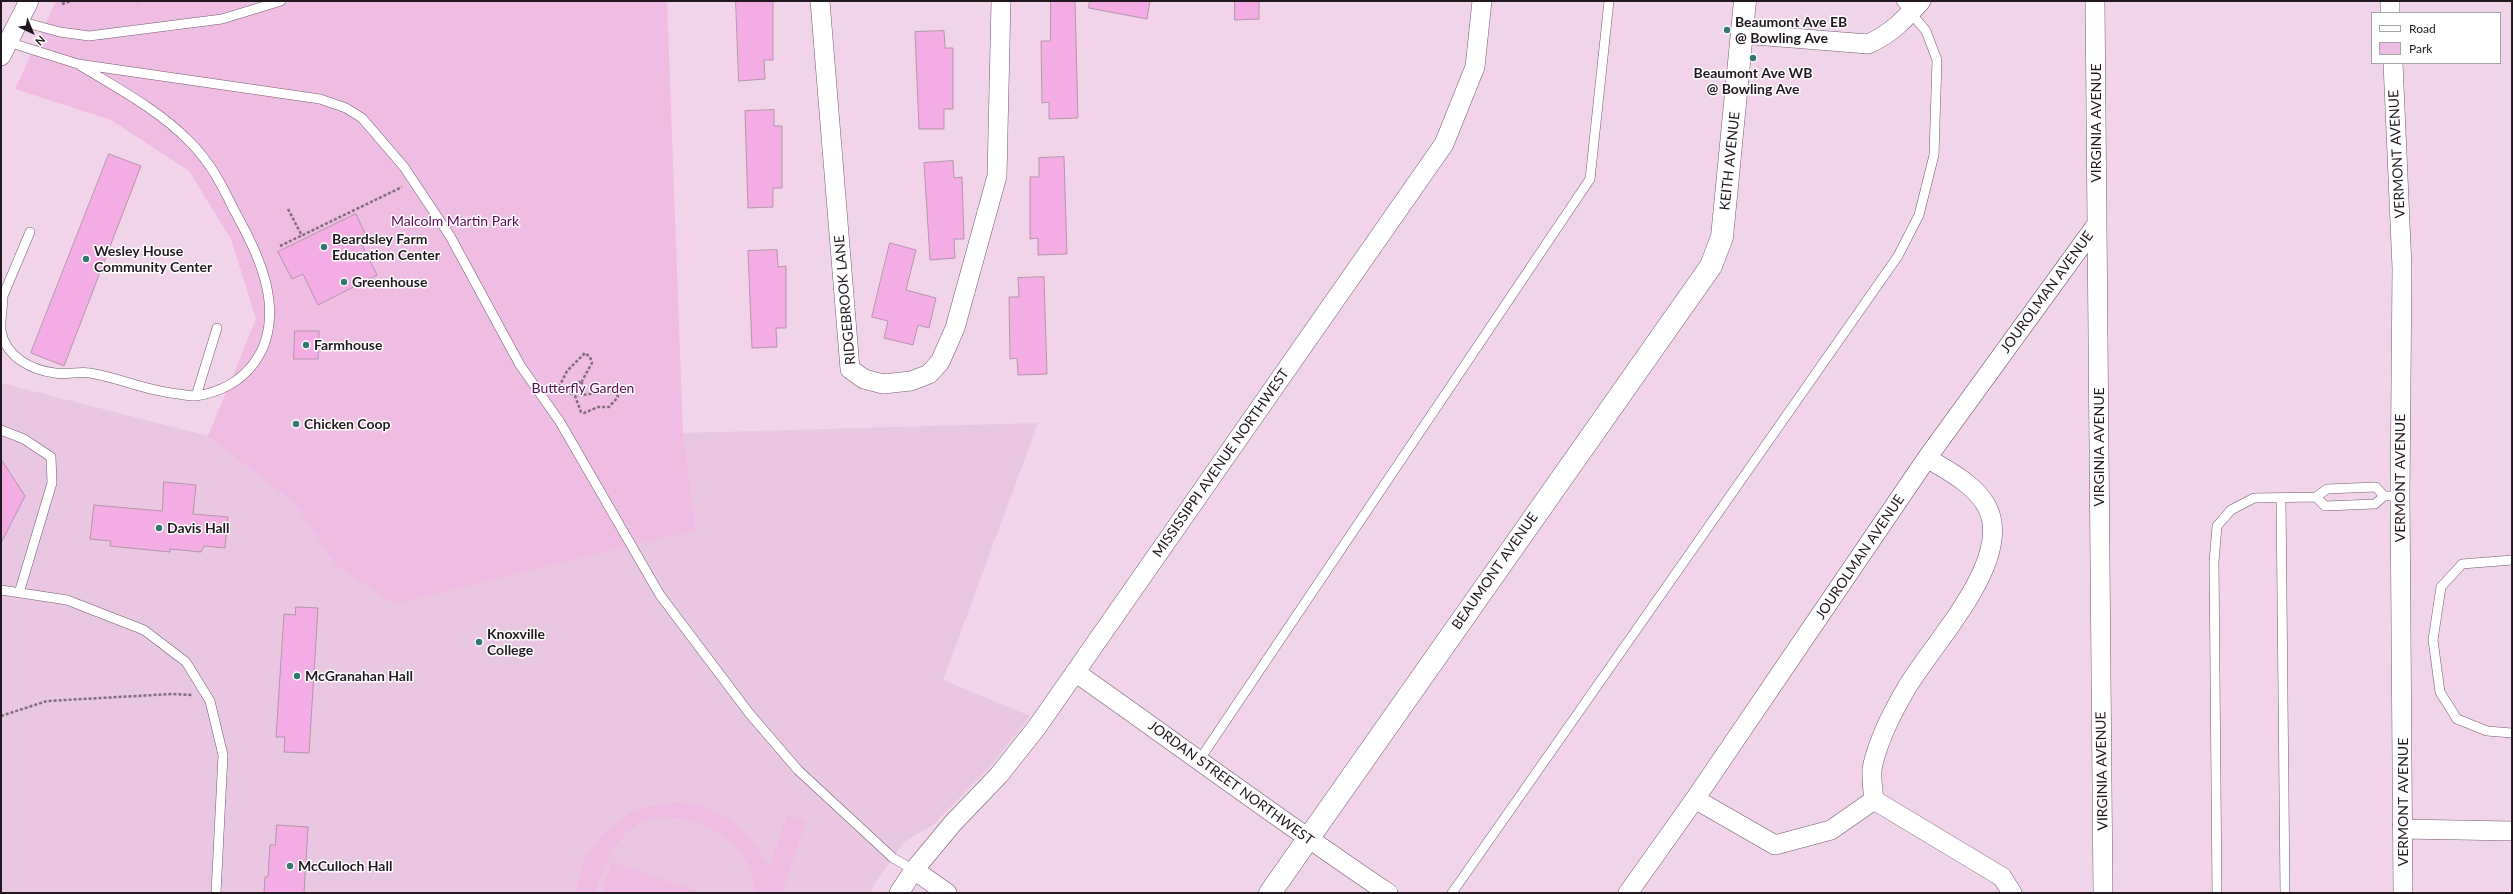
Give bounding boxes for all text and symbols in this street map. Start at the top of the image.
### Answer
north arrow [12,12,52,52]
legend [2371,12,2501,64]
place label: Beaumont Ave EB @ Bowling Ave [1735,14,1847,46]
text: Road [2409,21,2436,36]
marker: Beaumont Ave EB @ Bowling Ave [1722,25,1732,35]
text: N [33,33,48,49]
text: Park [2409,41,2432,56]
marker: Beaumont Ave WB @ Bowling Ave [1748,53,1758,63]
street label: VIRGINIA AVENUE [2088,63,2104,183]
place label: Beaumont Ave WB @ Bowling Ave [1694,65,1812,98]
street label: VERMONT AVENUE [2385,89,2409,219]
street label: KEITH AVENUE [1716,111,1744,211]
park label: Malcolm Martin Park [391,213,519,229]
street label: JOUROLMAN AVENUE [1997,228,2097,356]
place label: Beardsley Farm Education Center [332,231,440,264]
street label: RIDGEBROOK LANE [831,234,859,366]
marker: Beardsley Farm Education Center [319,242,329,252]
place label: Wesley House Community Center [94,243,212,276]
marker: Wesley House Community Center [81,254,91,264]
place label: Greenhouse [352,274,427,290]
marker: Greenhouse [339,277,349,287]
place label: Farmhouse [314,337,382,353]
marker: Farmhouse [301,340,311,350]
street label: MISSISSIPPI AVENUE NORTHWEST [1149,366,1293,560]
park label: Butterfly Garden [532,380,634,396]
street label: VIRGINIA AVENUE [2091,387,2107,507]
street label: VERMONT AVENUE [2392,414,2408,542]
place label: Chicken Coop [304,416,391,432]
marker: Chicken Coop [291,419,301,429]
street label: JOUROLMAN AVENUE [1812,492,1908,622]
street label: BEAUMONT AVENUE [1448,509,1542,633]
place label: Davis Hall [167,520,230,536]
marker: Davis Hall [154,523,164,533]
place label: Knoxville College [487,626,545,658]
marker: Knoxville College [474,637,484,647]
place label: McGranahan Hall [305,668,413,684]
marker: McGranahan Hall [292,671,302,681]
street label: VIRGINIA AVENUE [2093,711,2111,831]
street label: JORDAN STREET NORTHWEST [1145,717,1317,849]
street label: VERMONT AVENUE [2395,738,2411,866]
place label: McCulloch Hall [298,858,392,874]
marker: McCulloch Hall [285,861,295,871]

